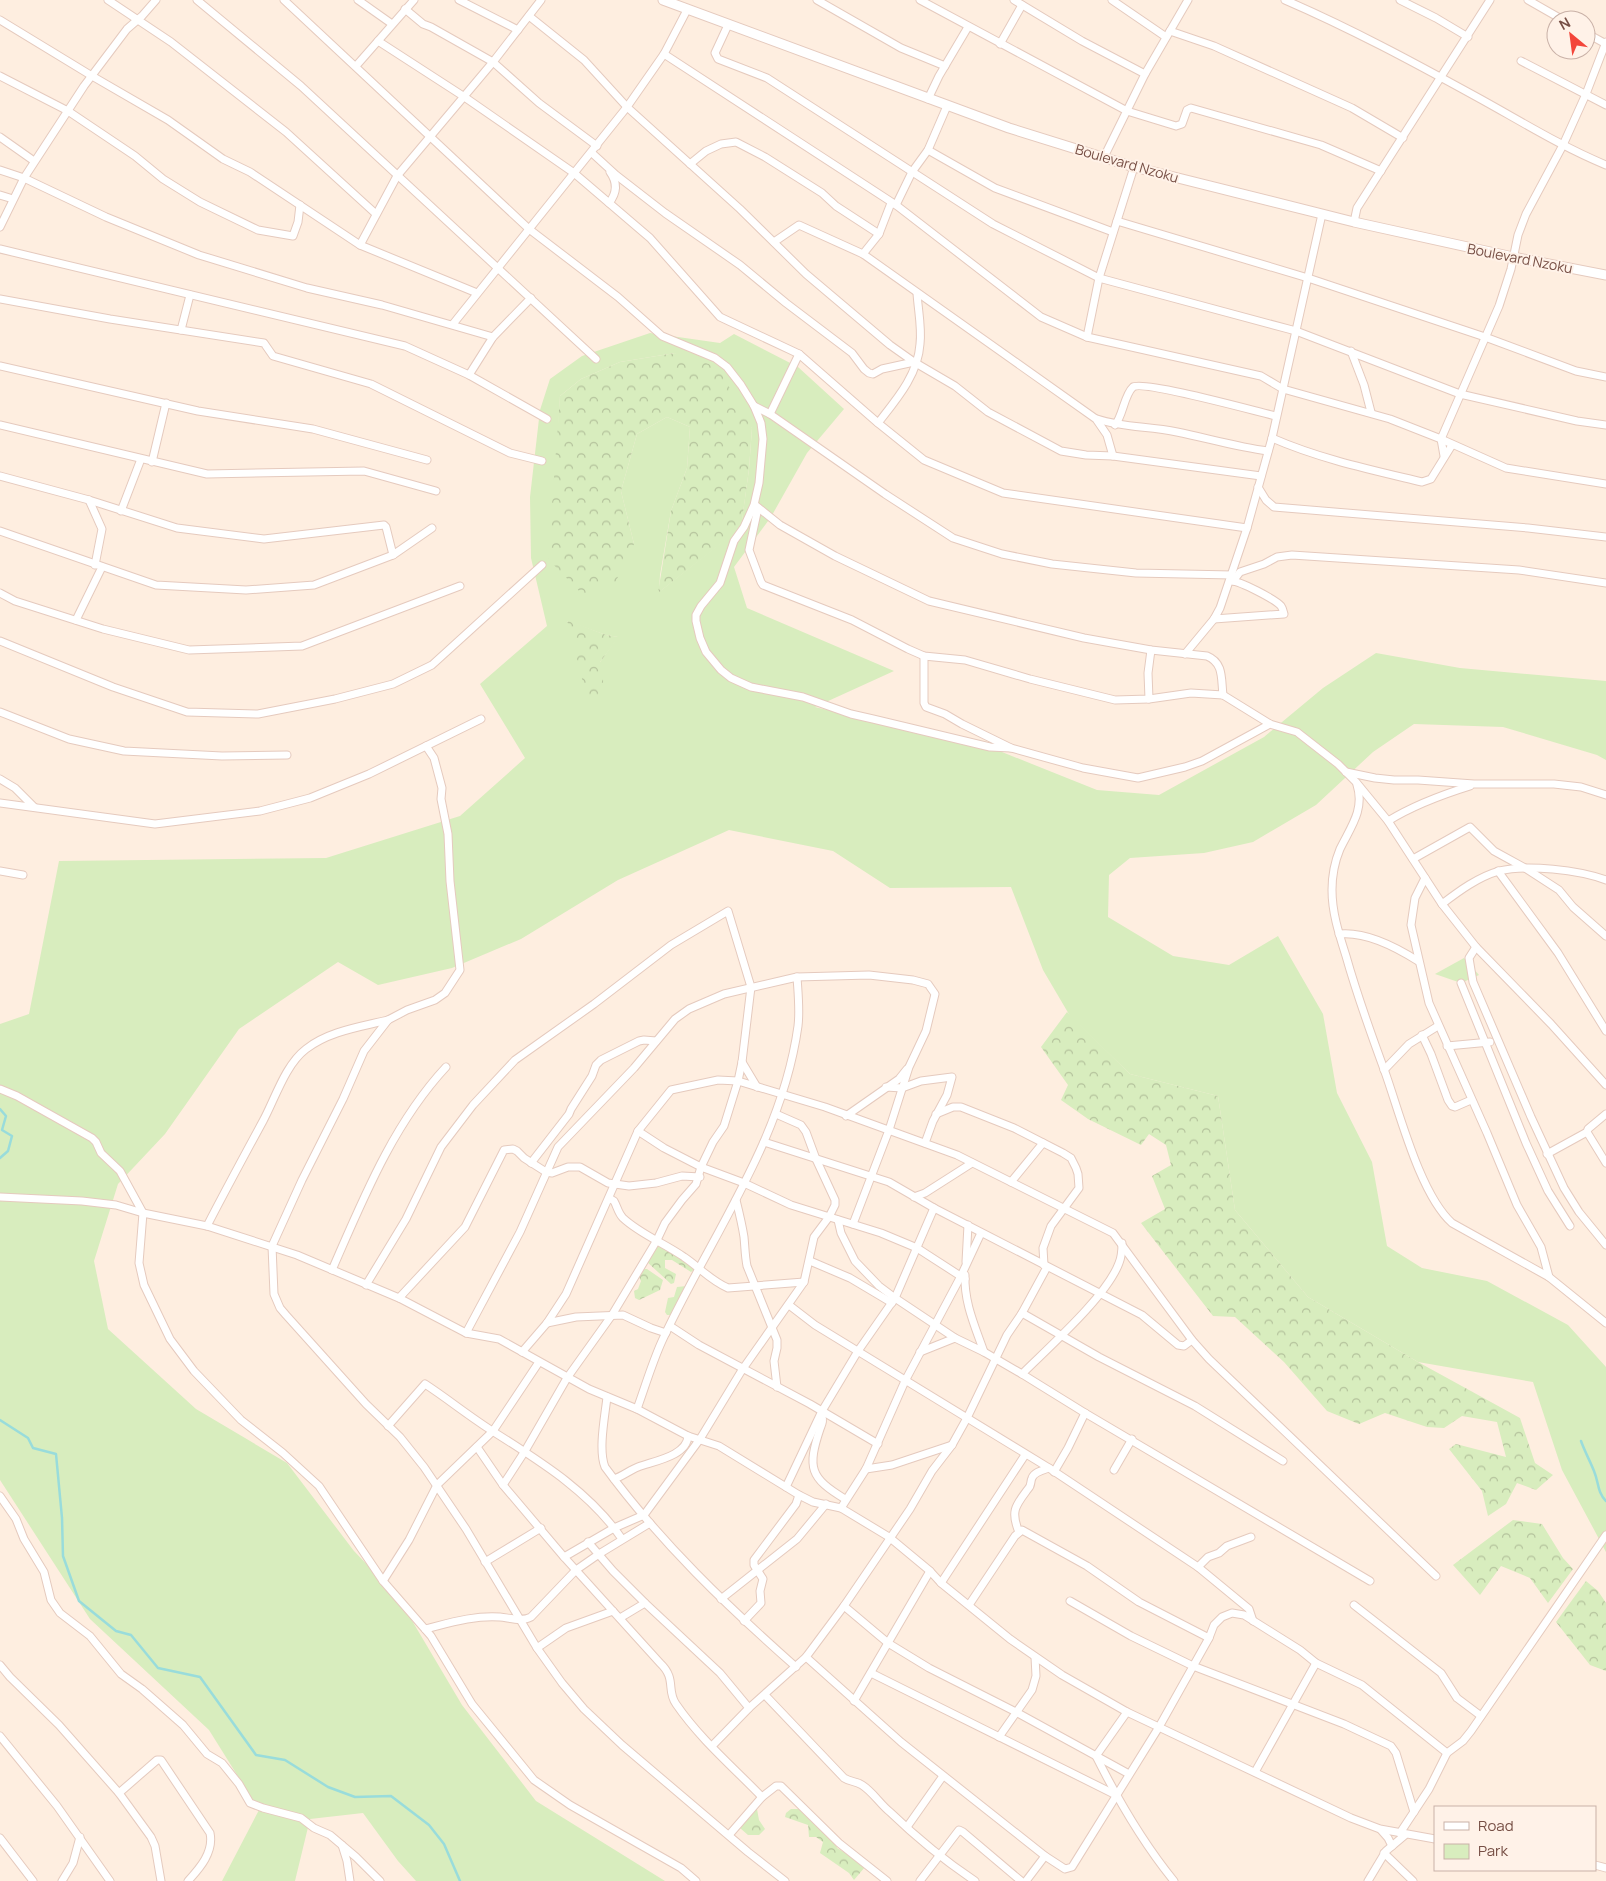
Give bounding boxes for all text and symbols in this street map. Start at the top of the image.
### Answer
north arrow [1546,10,1596,60]
text: N [1555,12,1573,34]
street label: Boulevard Nzoku [1073,139,1181,187]
street label: Boulevard Nzoku [1466,238,1574,278]
legend [1434,1806,1596,1871]
text: Road [1478,1815,1514,1836]
text: Park [1478,1840,1508,1861]

